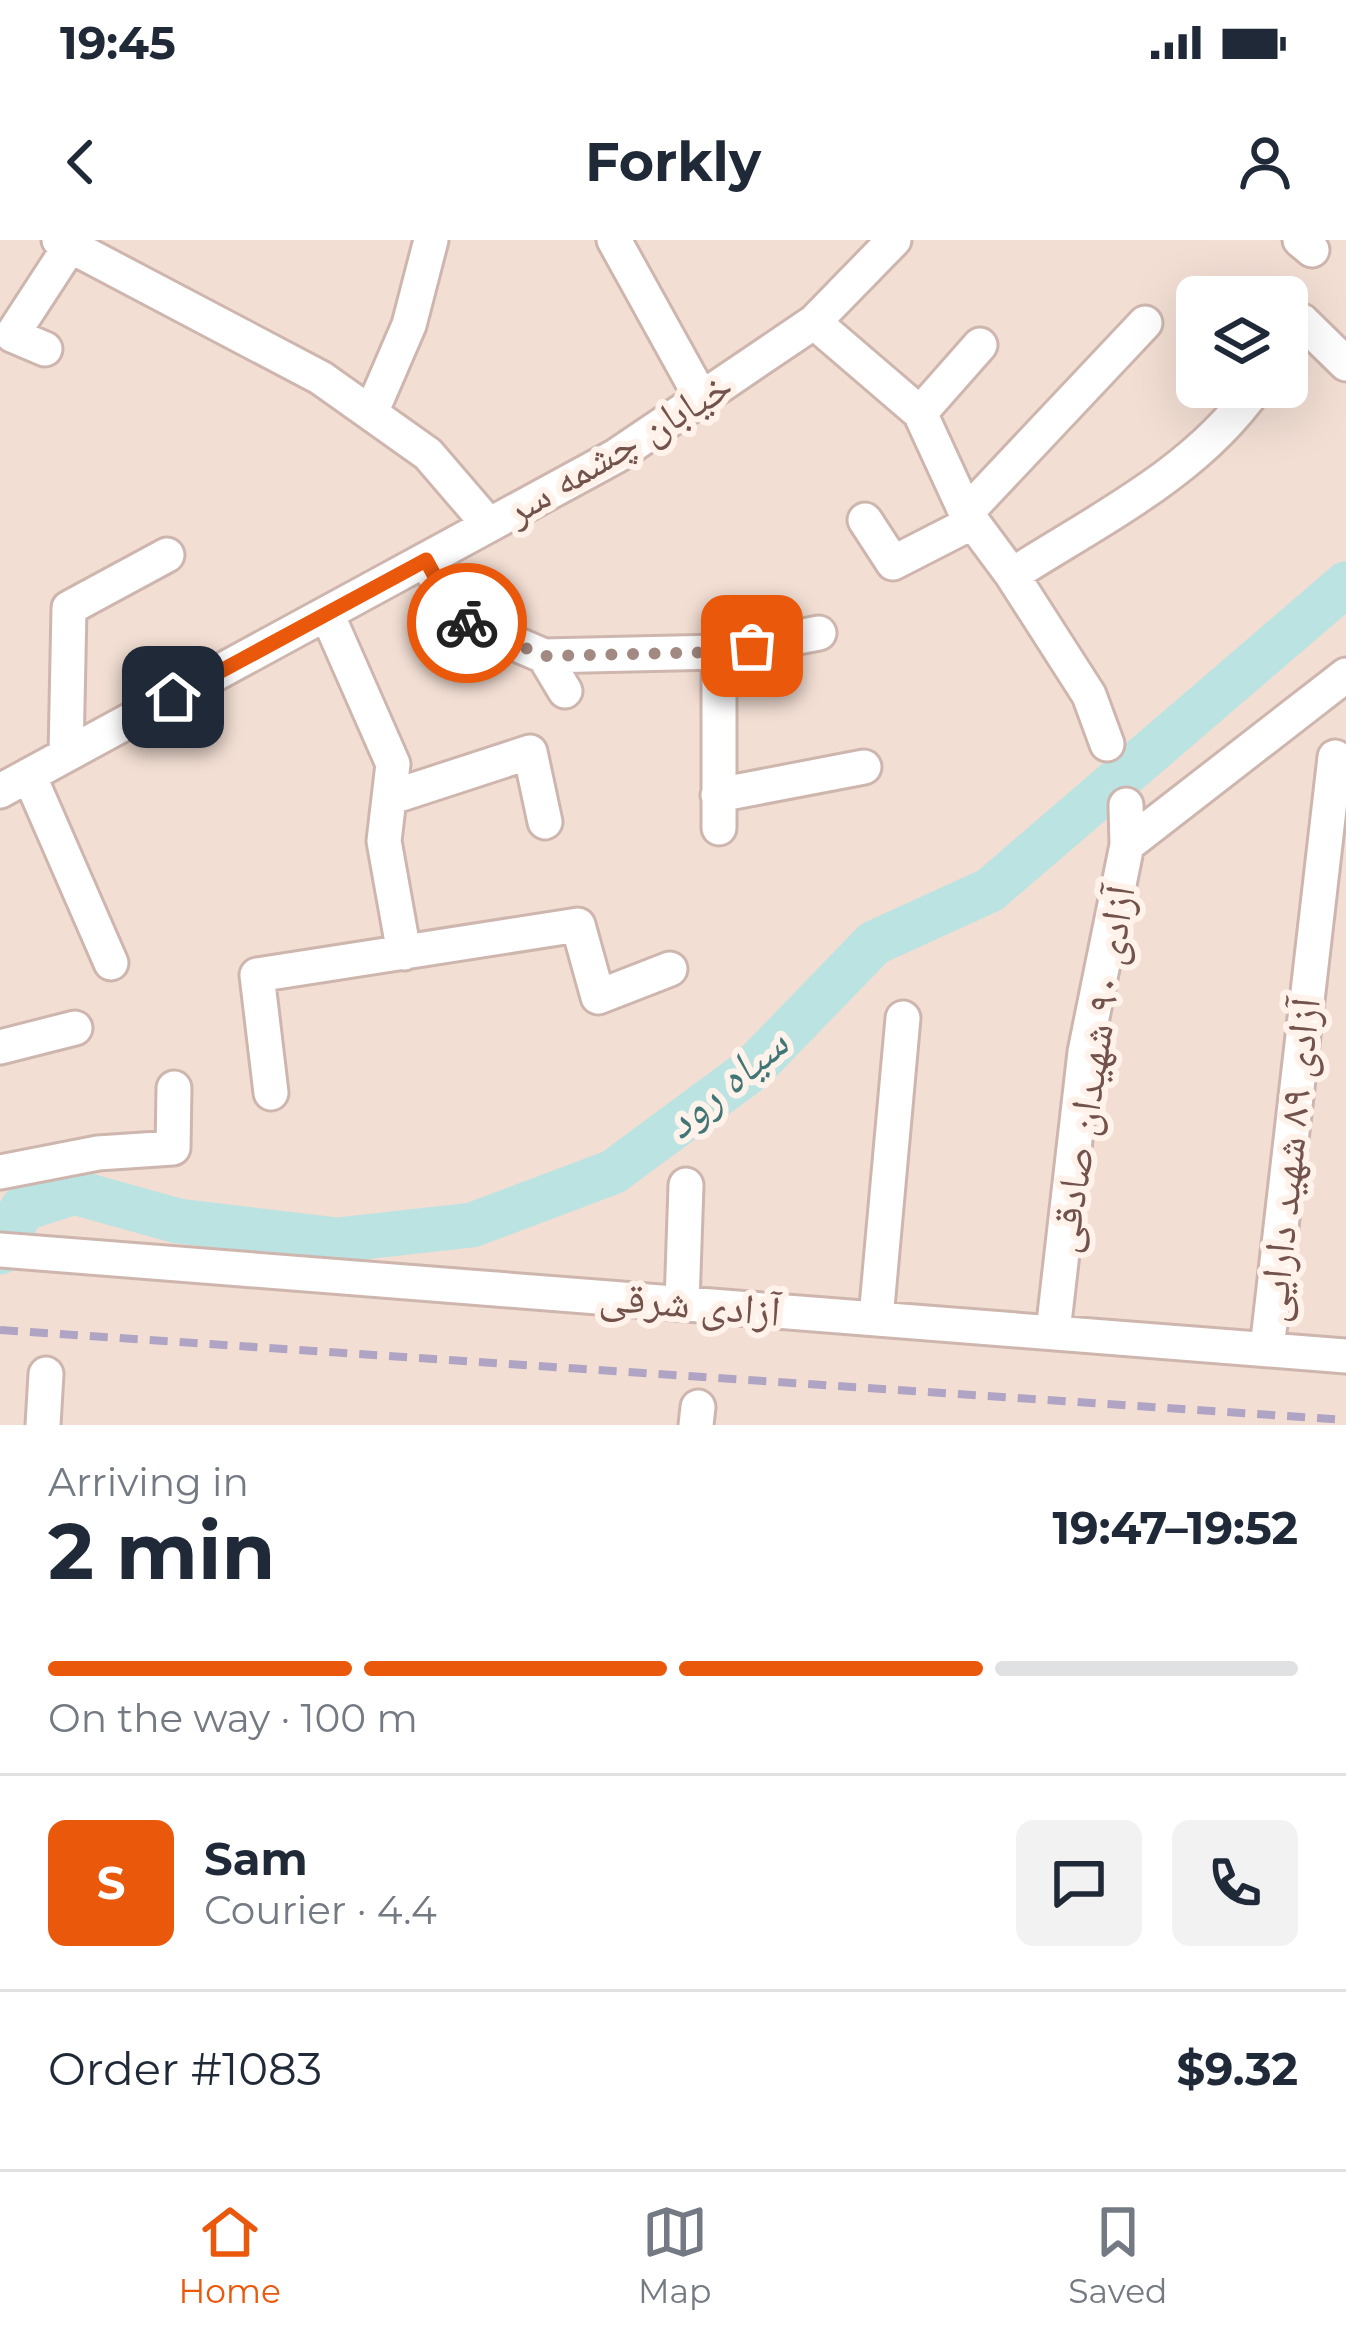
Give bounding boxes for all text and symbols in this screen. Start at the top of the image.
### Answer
text: 19:45 [60,15,176,70]
icon: back [48,129,114,195]
text: Forkly [585,129,761,195]
icon: person [1232,129,1298,195]
map controls [1176,276,1308,408]
button: layers [1176,276,1308,408]
street label: خیابان چشمه سر [494,359,741,536]
courier [407,563,527,683]
icon: bike [434,590,500,656]
pin [701,595,803,697]
icon: bag [719,613,785,679]
pin [122,646,224,748]
icon: home [140,664,206,730]
street label: آزادی ۹۰ شهیدان صادقی [1036,880,1146,1256]
street label: آزادی ۸۹ شهید دارایی [1245,994,1331,1325]
water label: سیاه رود [652,1014,798,1149]
street label: آزادی شرقی [597,1269,784,1337]
text: Arriving in [48,1458,249,1506]
text: 19:47–19:52 [1052,1500,1298,1555]
text: 2 min [48,1503,275,1599]
text: On the way · 100 m [48,1694,418,1742]
button: chat [1016,1820,1142,1946]
button: phone [1172,1820,1298,1946]
text: Sam [204,1831,308,1886]
text: S [97,1855,125,1910]
text: Courier · 4.4 [204,1886,437,1934]
text: Order #1083 [48,2041,322,2096]
text: $9.32 [1176,2041,1298,2096]
tab: Home [179,2199,281,2311]
tab: Map [638,2199,711,2311]
tab: Saved [1068,2199,1167,2311]

